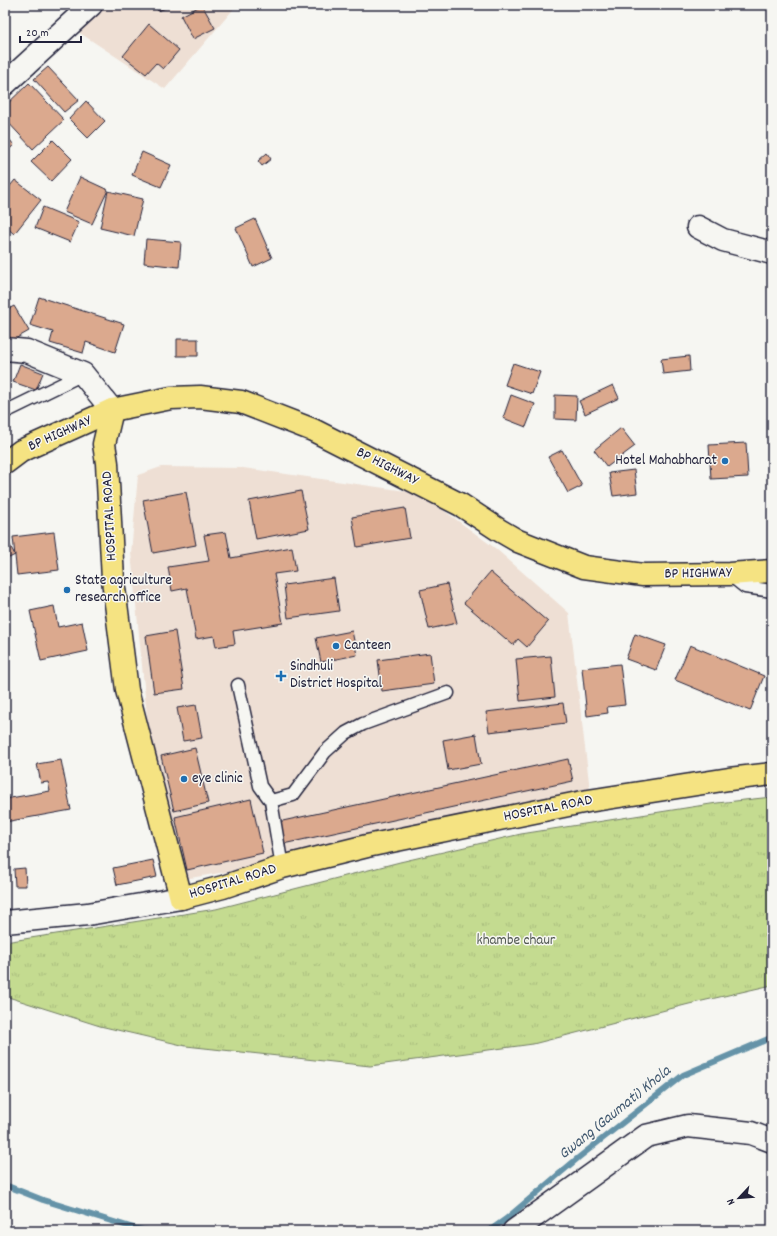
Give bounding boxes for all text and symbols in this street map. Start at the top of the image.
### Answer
scale bar [20,18,81,44]
text: 20 m [26,25,49,42]
street label: BP HIGHWAY [25,410,96,458]
street label: BP HIGHWAY [352,442,422,492]
place label: Hotel Mahabharat [615,450,717,472]
marker: Hotel Mahabharat [720,456,730,466]
street label: HOSPITAL ROAD [97,470,123,562]
street label: BP HIGHWAY [664,562,732,586]
place label: State agriculture research office [75,570,172,609]
marker: State agriculture research office [62,585,72,595]
place label: Canteen [344,635,391,657]
marker: Canteen [331,641,341,651]
place label: Sindhuli District Hospital [290,656,383,695]
marker: Sindhuli District Hospital [275,670,287,682]
place label: eye clinic [192,768,243,790]
marker: eye clinic [179,774,189,784]
street label: HOSPITAL ROAD [502,790,595,828]
street label: HOSPITAL ROAD [187,858,279,906]
park label: khambe chaur [477,930,556,952]
water label: Gwang (Gaumati) Khola [554,1060,677,1166]
north arrow [719,1178,759,1218]
text: N [723,1195,740,1207]

